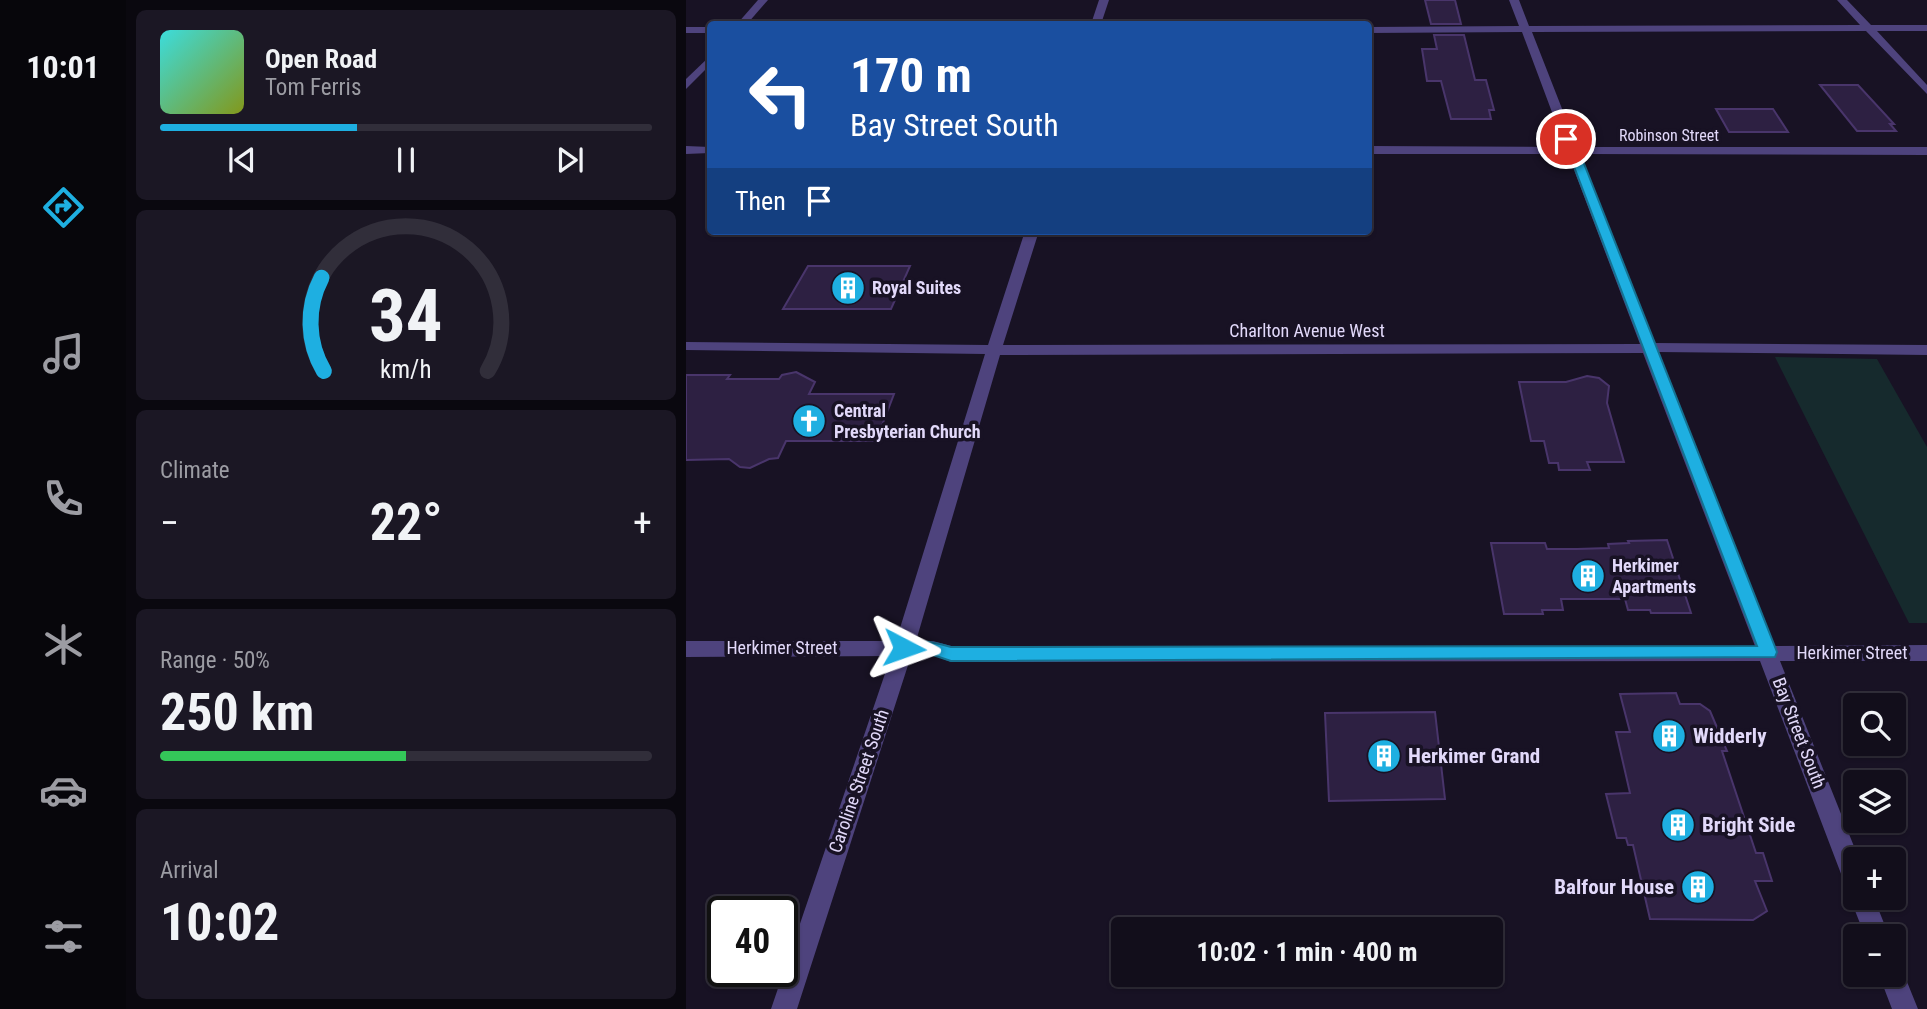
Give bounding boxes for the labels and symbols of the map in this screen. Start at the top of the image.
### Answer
pin [1536,109,1596,169]
street label: Robinson Street [1619,126,1719,145]
building icon: Royal Suites [829,269,867,307]
place label: Royal Suites [872,277,961,298]
street label: Charlton Avenue West [1229,320,1385,341]
place label: Central Presbyterian Church [834,400,981,442]
church icon: Central Presbyterian Church [790,402,828,440]
place label: Herkimer Apartments [1612,555,1696,597]
building icon: Herkimer Apartments [1569,557,1607,595]
position arrow [867,611,941,685]
street label: Herkimer Street [726,637,838,658]
street label: Herkimer Street [1796,642,1908,663]
street label: Bay Street South [1769,674,1830,791]
street label: Caroline Street South [824,706,893,855]
building icon: Widderly [1650,717,1688,755]
place label: Widderly [1693,724,1767,748]
building icon: Herkimer Grand [1365,737,1403,775]
place label: Herkimer Grand [1408,744,1540,768]
building icon: Bright Side [1659,806,1697,844]
place label: Bright Side [1702,813,1795,837]
building icon: Balfour House [1679,868,1717,906]
place label: Balfour House [1554,875,1674,899]
speed limit sign: 40 [707,896,798,987]

